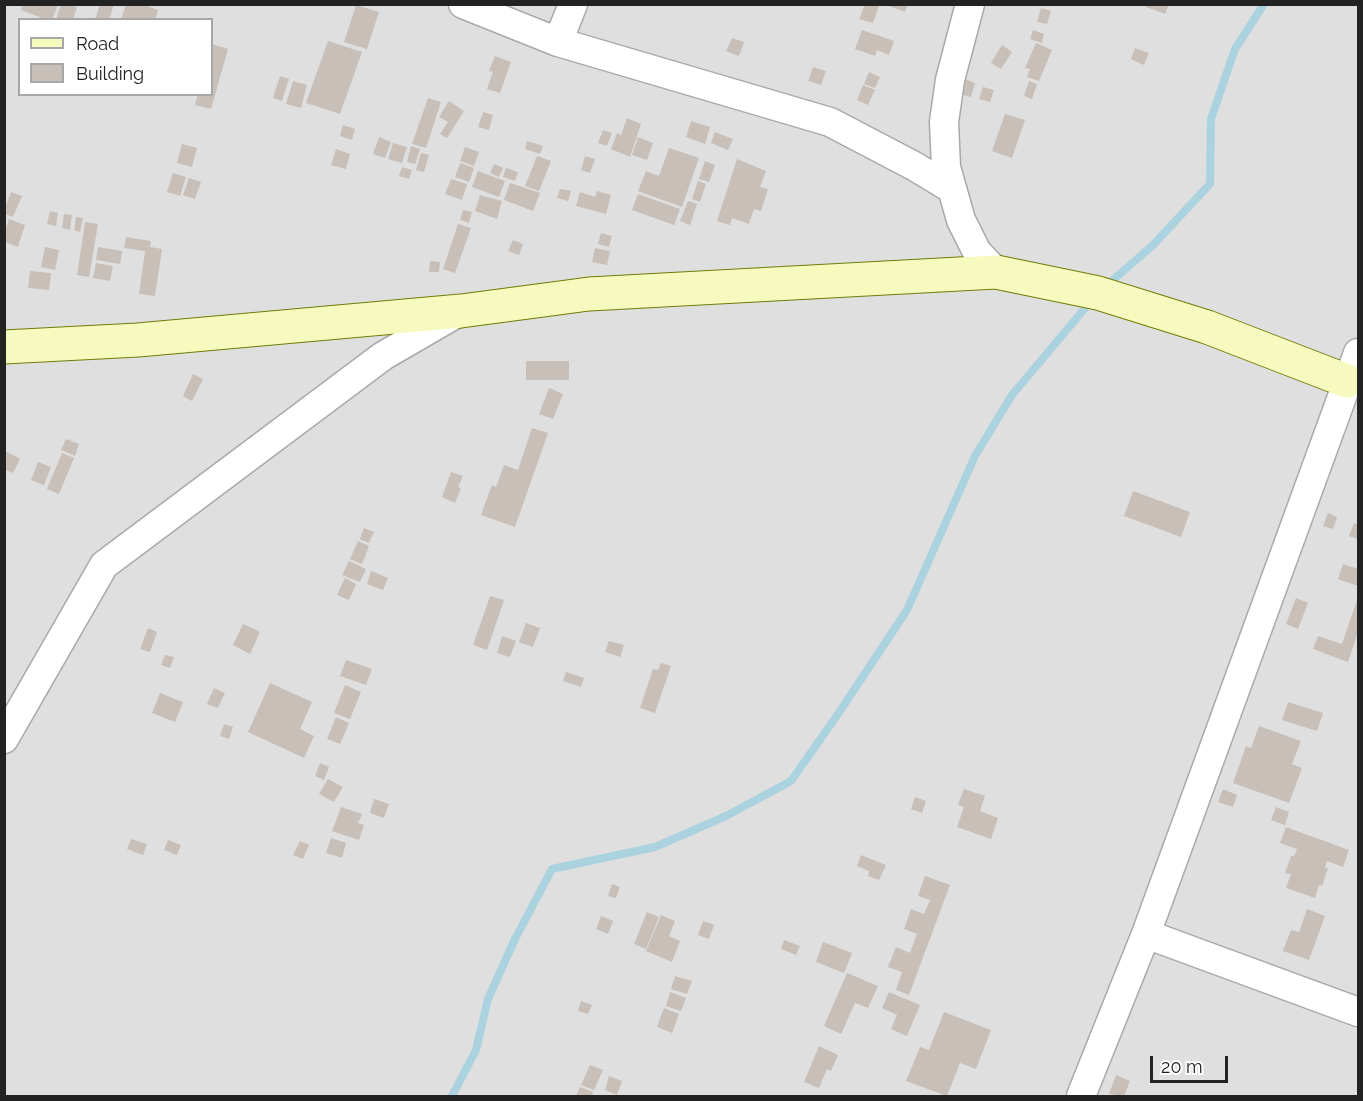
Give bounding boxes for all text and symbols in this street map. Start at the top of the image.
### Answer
legend [18,18,213,96]
text: Road [76,33,119,54]
text: Building [76,63,144,84]
scale bar [1153,1044,1231,1082]
text: 20 m [1161,1056,1203,1077]

